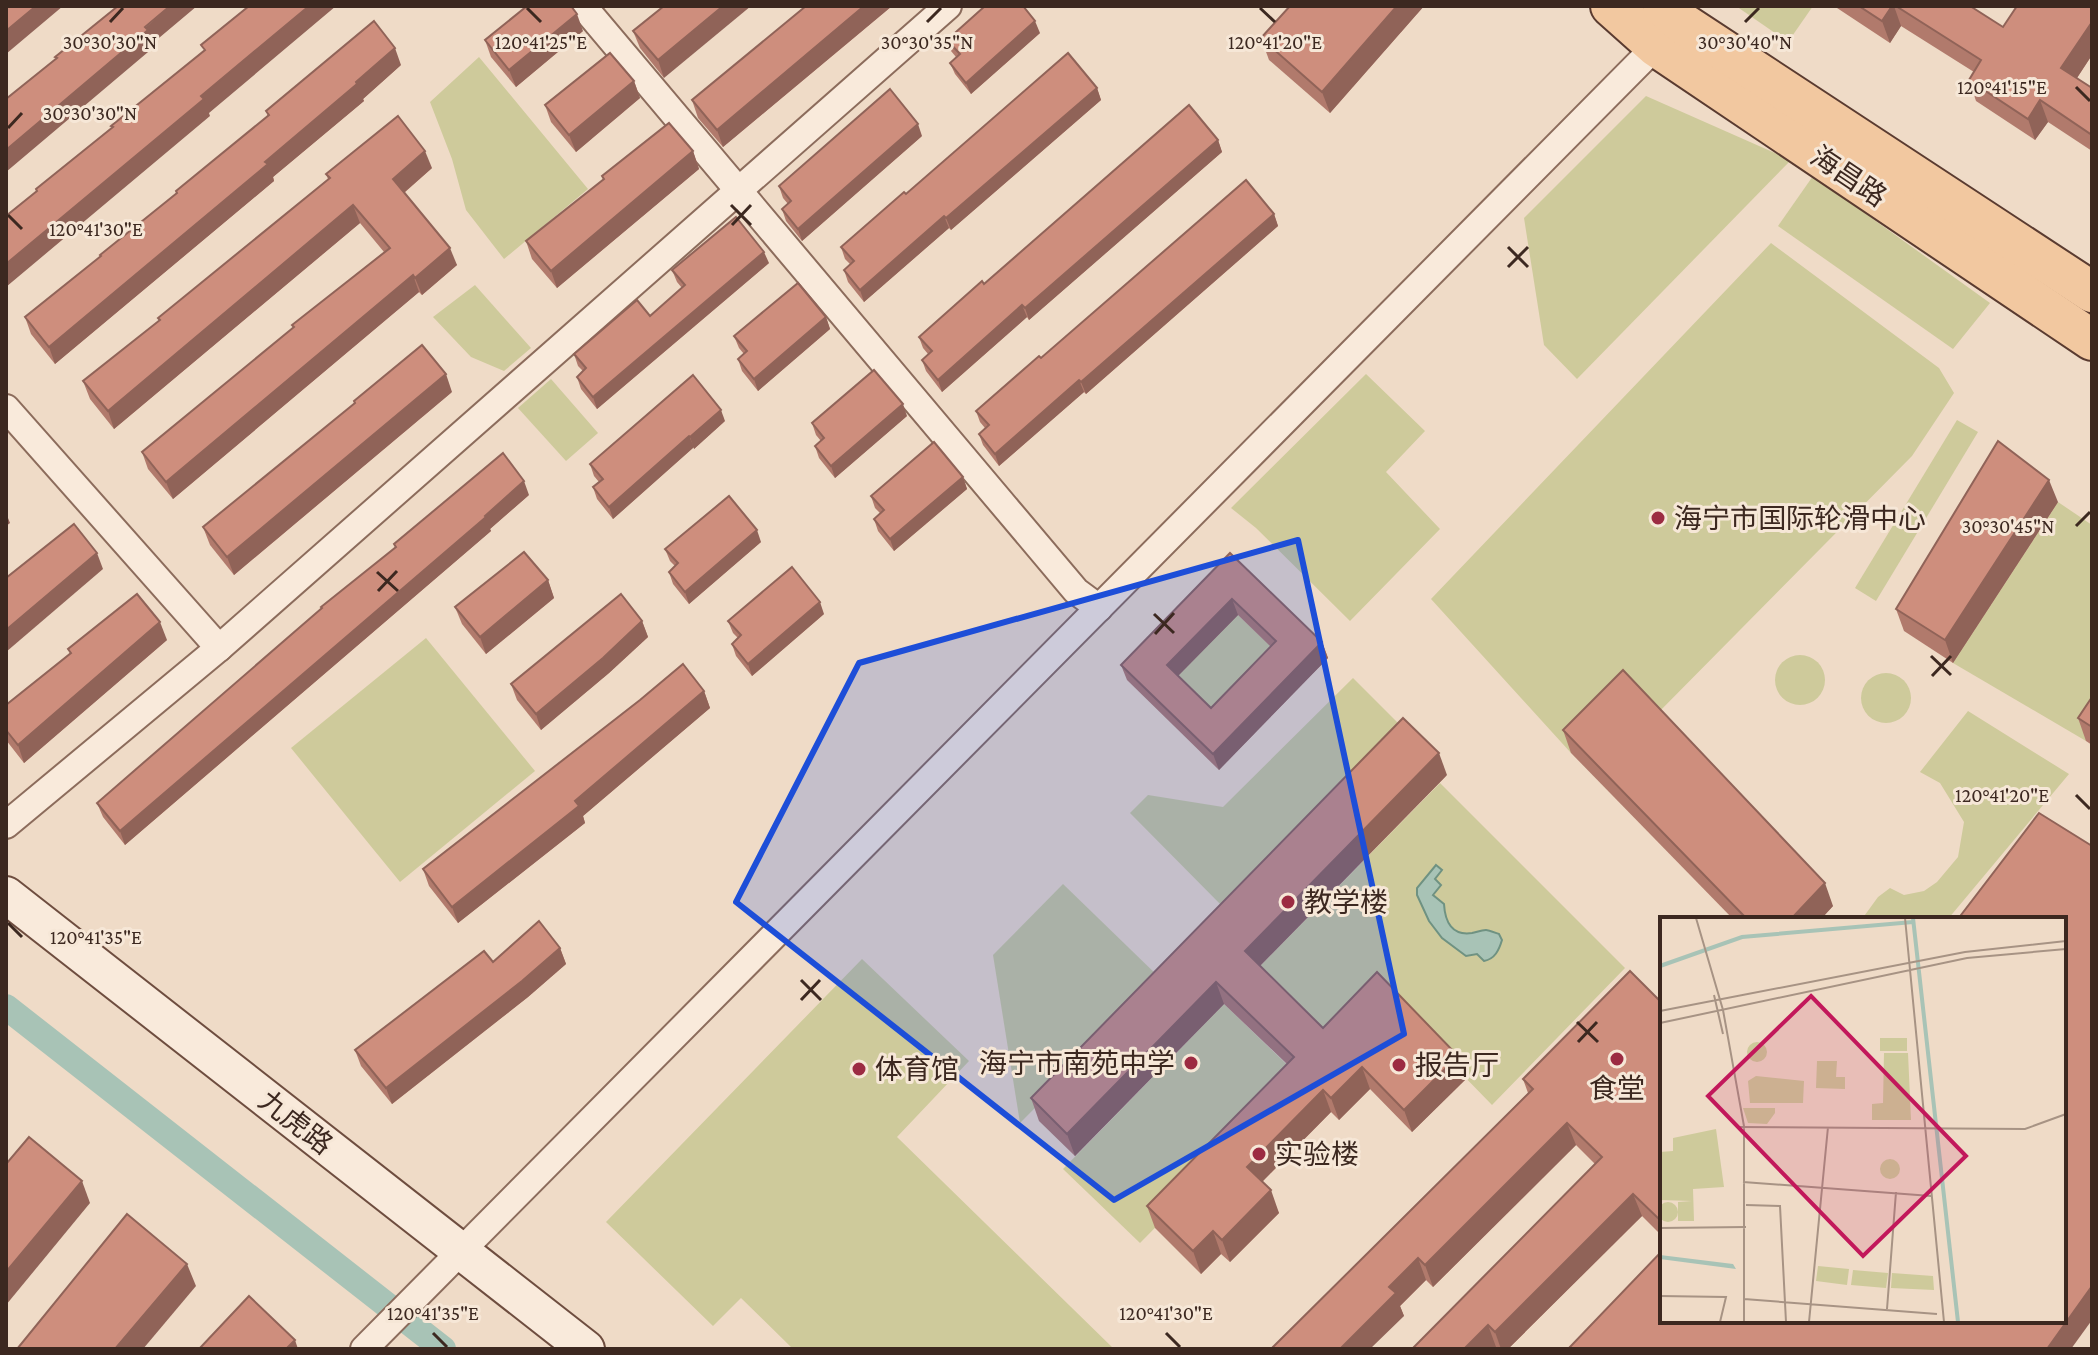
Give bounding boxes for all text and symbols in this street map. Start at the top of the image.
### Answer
text: 30°30'30"N [63,31,157,53]
text: 120°41'25"E [495,31,587,53]
text: 30°30'35"N [881,31,973,53]
text: 120°41'20"E [1228,31,1322,53]
text: 30°30'40"N [1698,31,1792,53]
text: 120°41'15"E [1957,76,2047,98]
text: 30°30'30"N [43,102,137,124]
street label: 海昌路 [1805,140,1892,213]
text: 120°41'30"E [49,218,143,240]
place label: 海宁市国际轮滑中心 [1674,503,1926,534]
marker: 海宁市国际轮滑中心 [1649,509,1667,527]
text: 30°30'45"N [1962,515,2054,537]
text: 120°41'20"E [1955,784,2049,806]
place label: 教学楼 [1304,887,1388,918]
marker: 教学楼 [1279,893,1297,911]
inset map [1660,917,2066,1323]
text: 120°41'35"E [50,926,142,948]
place label: 海宁市南苑中学 [979,1048,1175,1079]
place label: 报告厅 [1415,1050,1499,1081]
marker: 食堂 [1608,1050,1626,1068]
place label: 体育馆 [875,1054,959,1085]
marker: 海宁市南苑中学 [1182,1054,1200,1072]
marker: 报告厅 [1390,1056,1408,1074]
marker: 体育馆 [850,1060,868,1078]
place label: 食堂 [1589,1073,1645,1104]
street label: 九虎路 [253,1084,338,1160]
place label: 实验楼 [1275,1139,1359,1170]
marker: 实验楼 [1250,1145,1268,1163]
text: 120°41'35"E [387,1302,479,1324]
text: 120°41'30"E [1119,1302,1213,1324]

